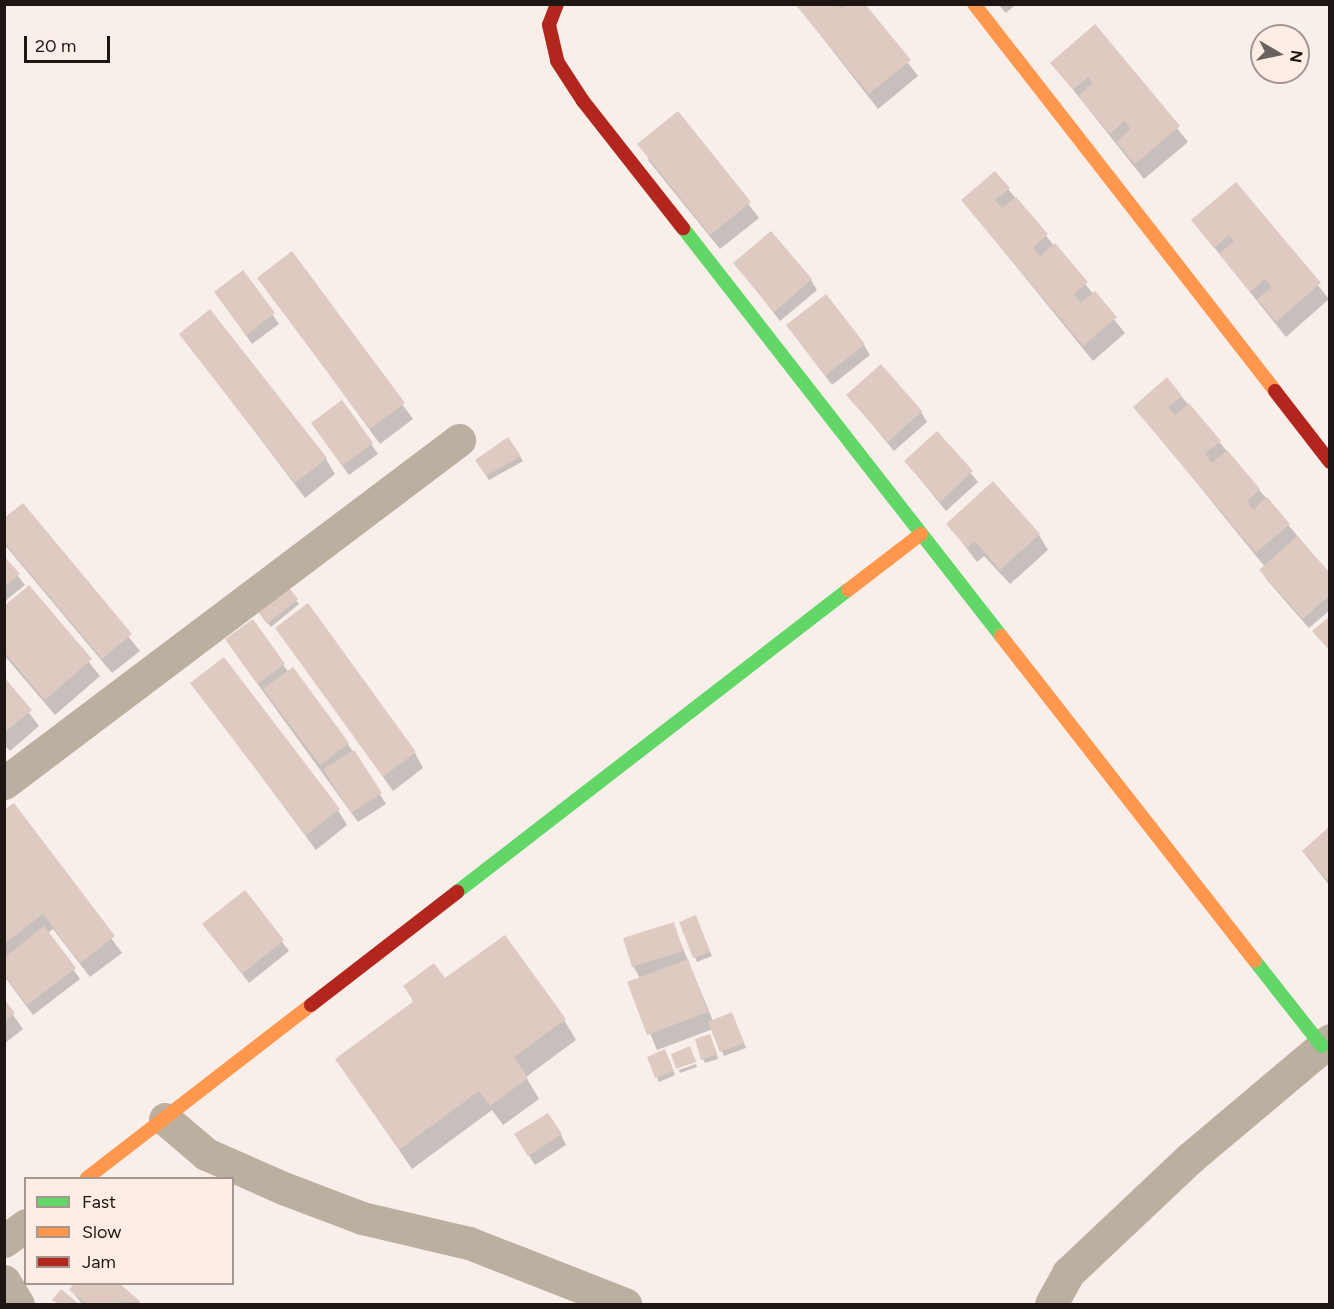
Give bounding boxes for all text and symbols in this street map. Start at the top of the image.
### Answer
scale bar [27,24,112,62]
north arrow [1250,24,1310,84]
text: 20 m [35,35,76,57]
text: N [1286,49,1307,64]
legend [24,1177,234,1285]
text: Fast [82,1191,116,1213]
text: Slow [82,1221,121,1243]
text: Jam [82,1251,116,1273]

